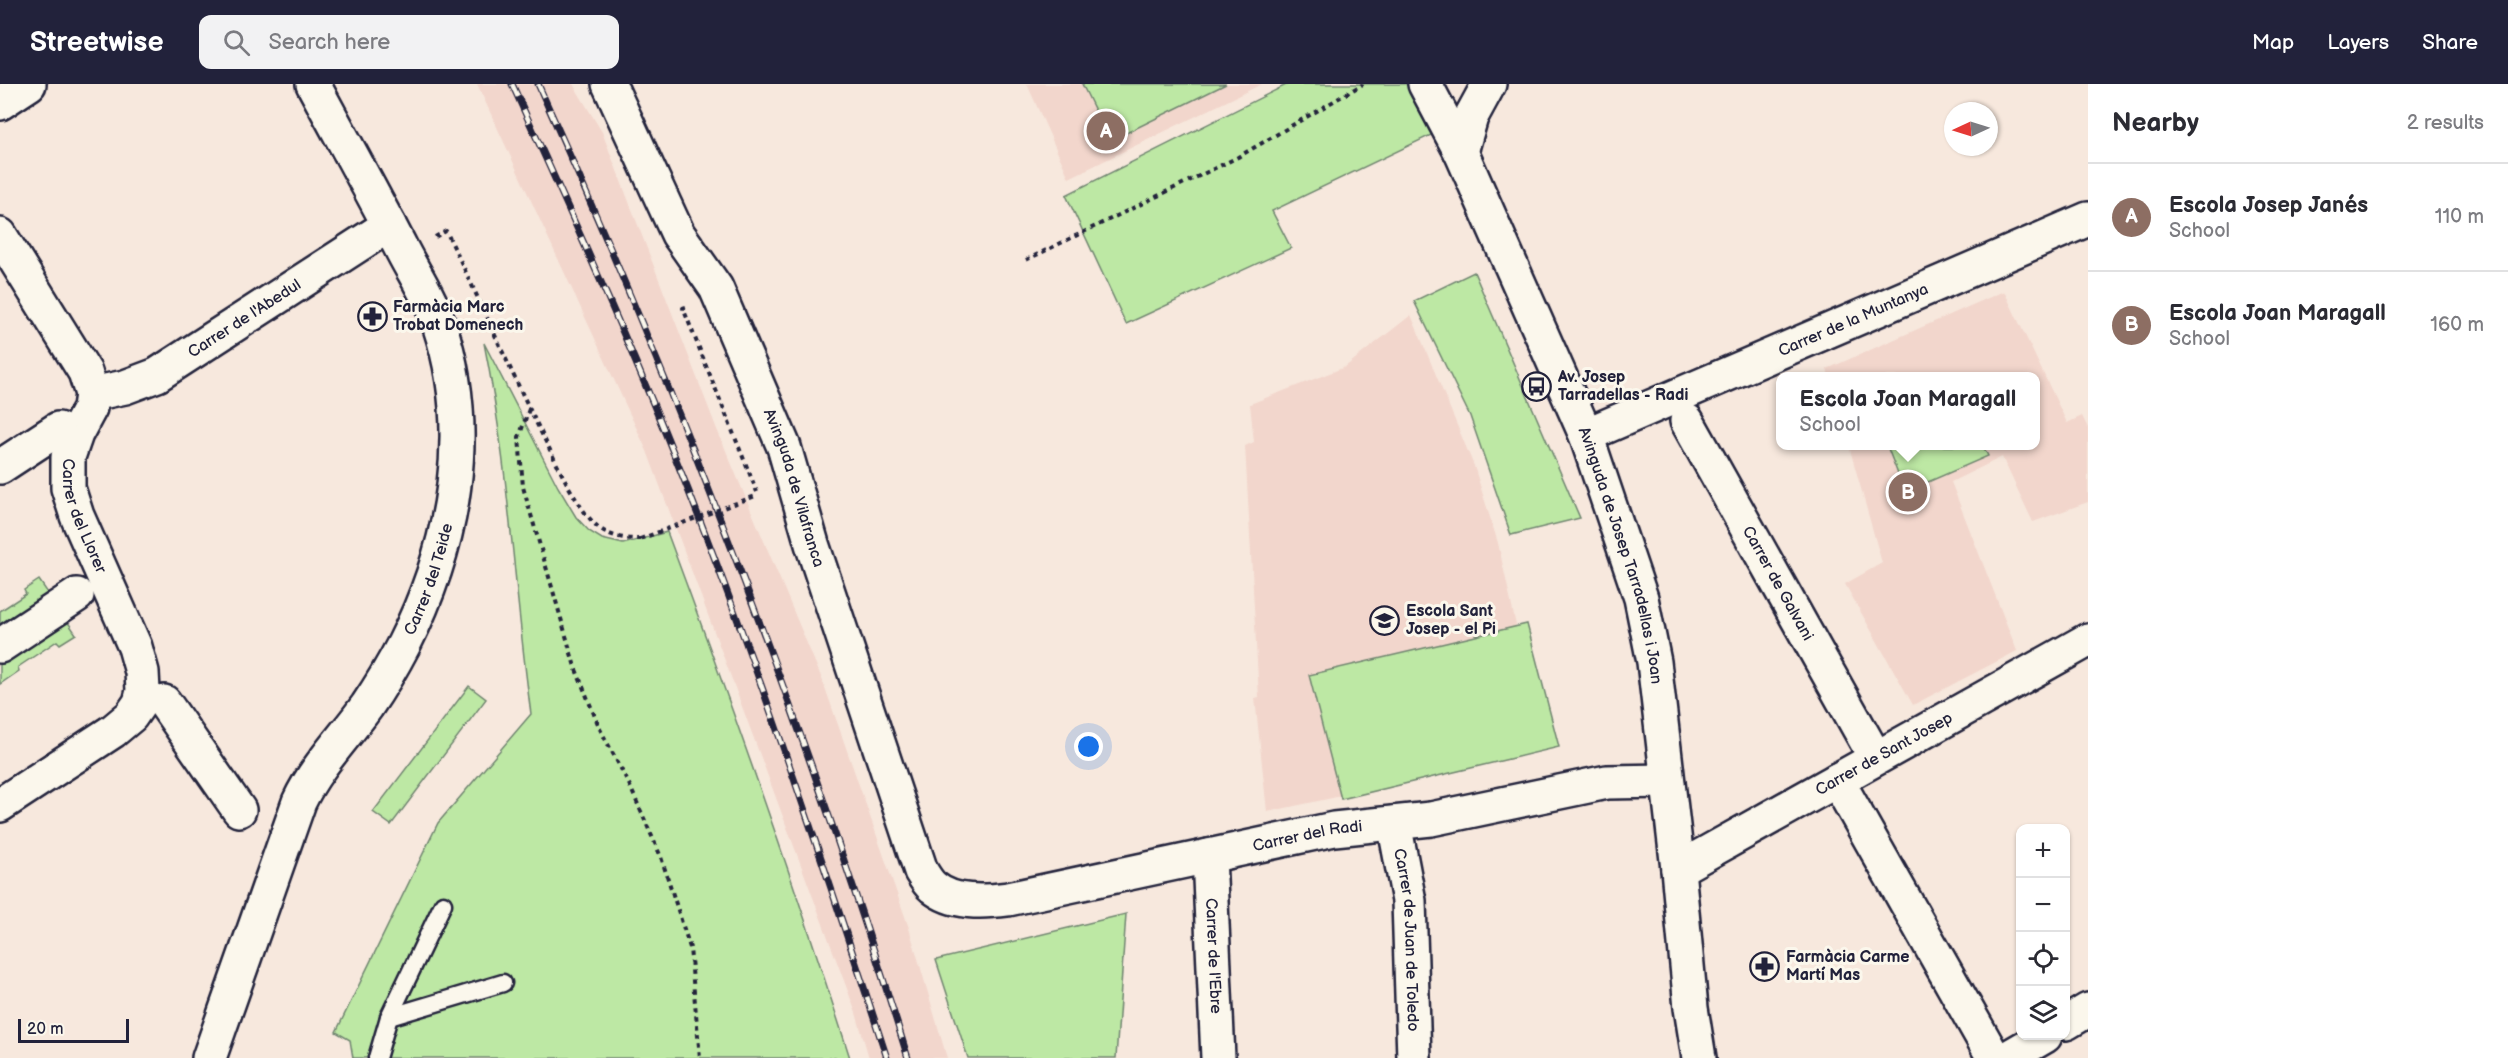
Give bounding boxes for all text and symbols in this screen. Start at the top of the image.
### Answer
search box [199,15,619,69]
text: Streetwise [30,26,163,59]
icon: search [220,26,253,59]
text: Search here [268,29,390,56]
text: Map [2252,30,2294,55]
text: Layers [2327,30,2389,55]
text: Share [2422,30,2478,55]
north arrow [1944,102,1998,156]
pin: A [1086,108,1126,154]
text: Nearby [2112,108,2199,139]
text: 2 results [2407,111,2484,135]
text: Escola Josep Janés [2169,192,2368,219]
text: A [2125,205,2138,229]
text: 110 m [2435,205,2484,229]
text: School [2169,219,2230,243]
street label: Carrer de l'Abedul [184,275,304,362]
street label: Carrer de la Muntanya [1775,279,1931,361]
place label: Farmàcia Marc Trobat Domenech [393,298,523,335]
pharmacy icon: Farmàcia Marc Trobat Domenech [356,300,388,332]
text: Escola Joan Maragall [2169,300,2386,327]
text: B [2124,313,2139,337]
text: 160 m [2430,313,2484,337]
text: School [2169,327,2230,351]
place label: Av. Josep Tarradellas - Radi [1557,368,1688,405]
bus stop icon: Av. Josep Tarradellas - Radi [1521,370,1553,402]
popup [1776,372,2040,450]
text: Escola Joan Maragall [1800,386,2016,413]
street label: Avinguda de Vilafranca [759,406,828,569]
text: School [1800,413,1861,437]
street label: Avinguda de Josep Tarradellas i Joan [1574,424,1666,685]
street label: Carrer del Llorer [59,458,111,576]
pin: B [1888,470,1928,514]
street label: Carrer del Teide [400,521,457,638]
street label: Carrer de Galvani [1738,523,1818,644]
place label: Escola Sant Josep - el Pi [1406,602,1496,639]
school or university icon: Escola Sant Josep - el Pi [1369,604,1401,636]
street label: Carrer de Sant Josep [1812,708,1956,800]
your location [1074,732,1103,761]
street label: Carrer del Radi [1251,817,1363,856]
map controls [2016,824,2070,1040]
button: + [2016,824,2070,878]
street label: Carrer de Juan de Toledo [1390,847,1423,1032]
button: − [2016,878,2070,932]
street label: Carrer de l'Ebre [1201,898,1226,1015]
button: locate [2016,932,2070,986]
place label: Farmàcia Carme Martí Mas [1786,948,1910,985]
pharmacy icon: Farmàcia Carme Martí Mas [1749,950,1781,982]
button: layers [2016,986,2070,1040]
scale bar [18,1016,129,1044]
text: 20 m [27,1020,63,1039]

